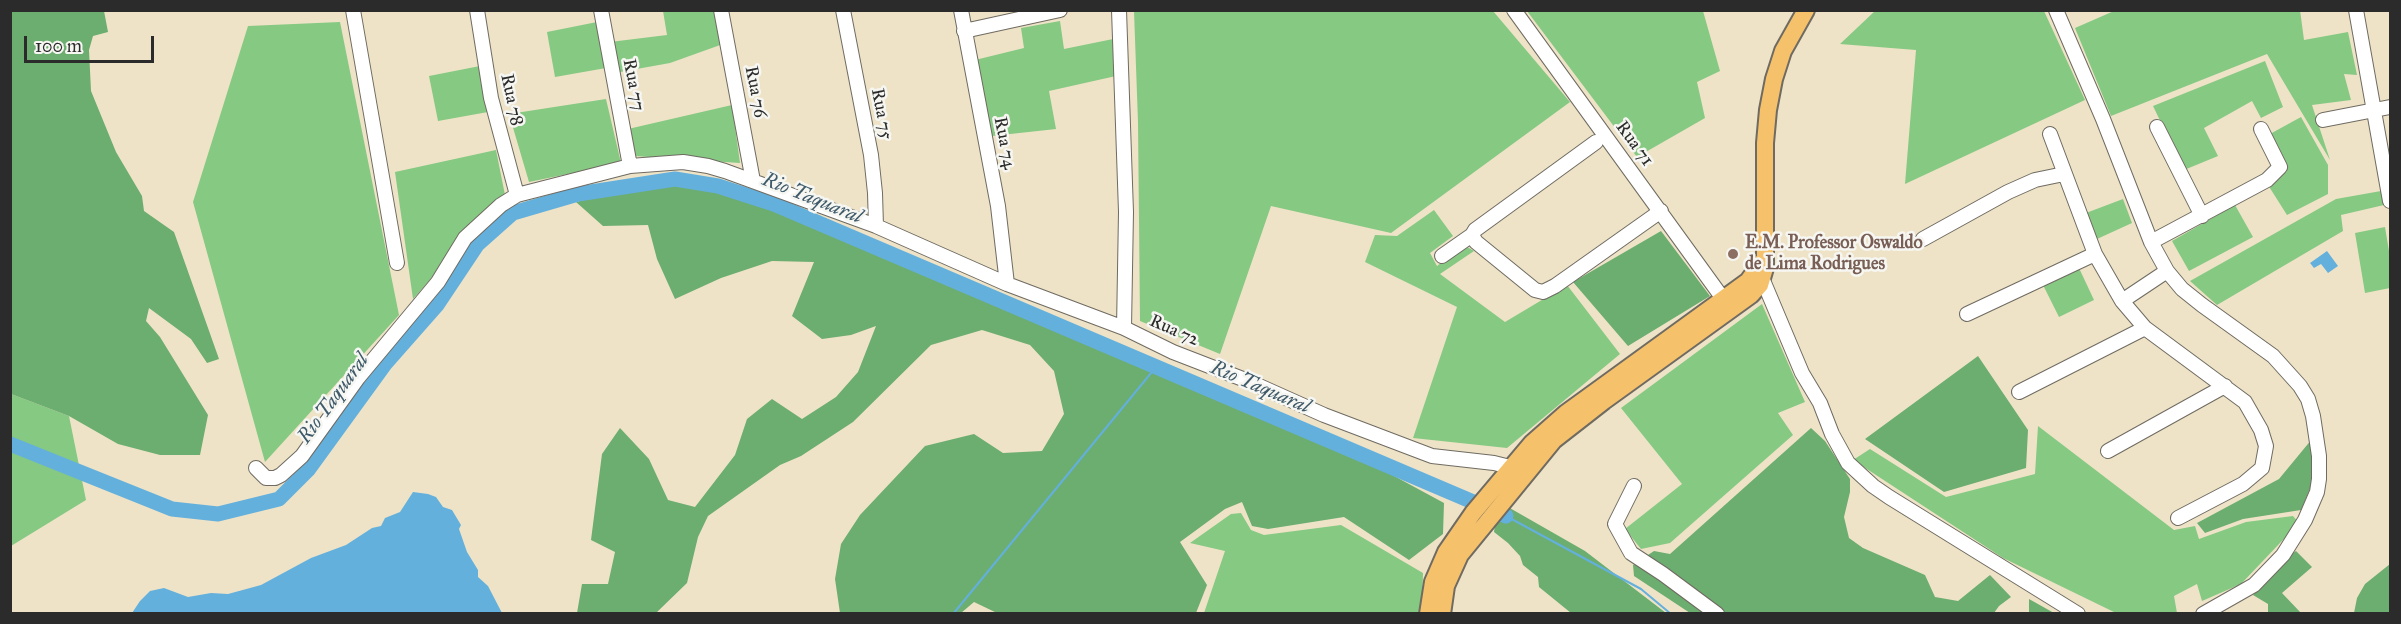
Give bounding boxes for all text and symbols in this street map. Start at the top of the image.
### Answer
scale bar [27,24,158,62]
text: 100 m [35,35,82,57]
street label: Rua 77 [617,57,649,113]
street label: Rua 76 [739,64,771,120]
street label: Rua 78 [495,72,527,128]
street label: Rua 75 [865,87,897,141]
street label: Rua 74 [988,115,1020,171]
street label: Rua 71 [1610,117,1658,171]
water label: Rio Taquaral [759,168,865,230]
place label: E.M. Professor Oswaldo de Lima Rodrigues [1745,233,1923,276]
marker: E.M. Professor Oswaldo de Lima Rodrigues [1726,247,1740,261]
street label: Rua 72 [1146,311,1202,351]
water label: Rio Taquaral [293,349,375,449]
water label: Rio Taquaral [1207,356,1313,420]

